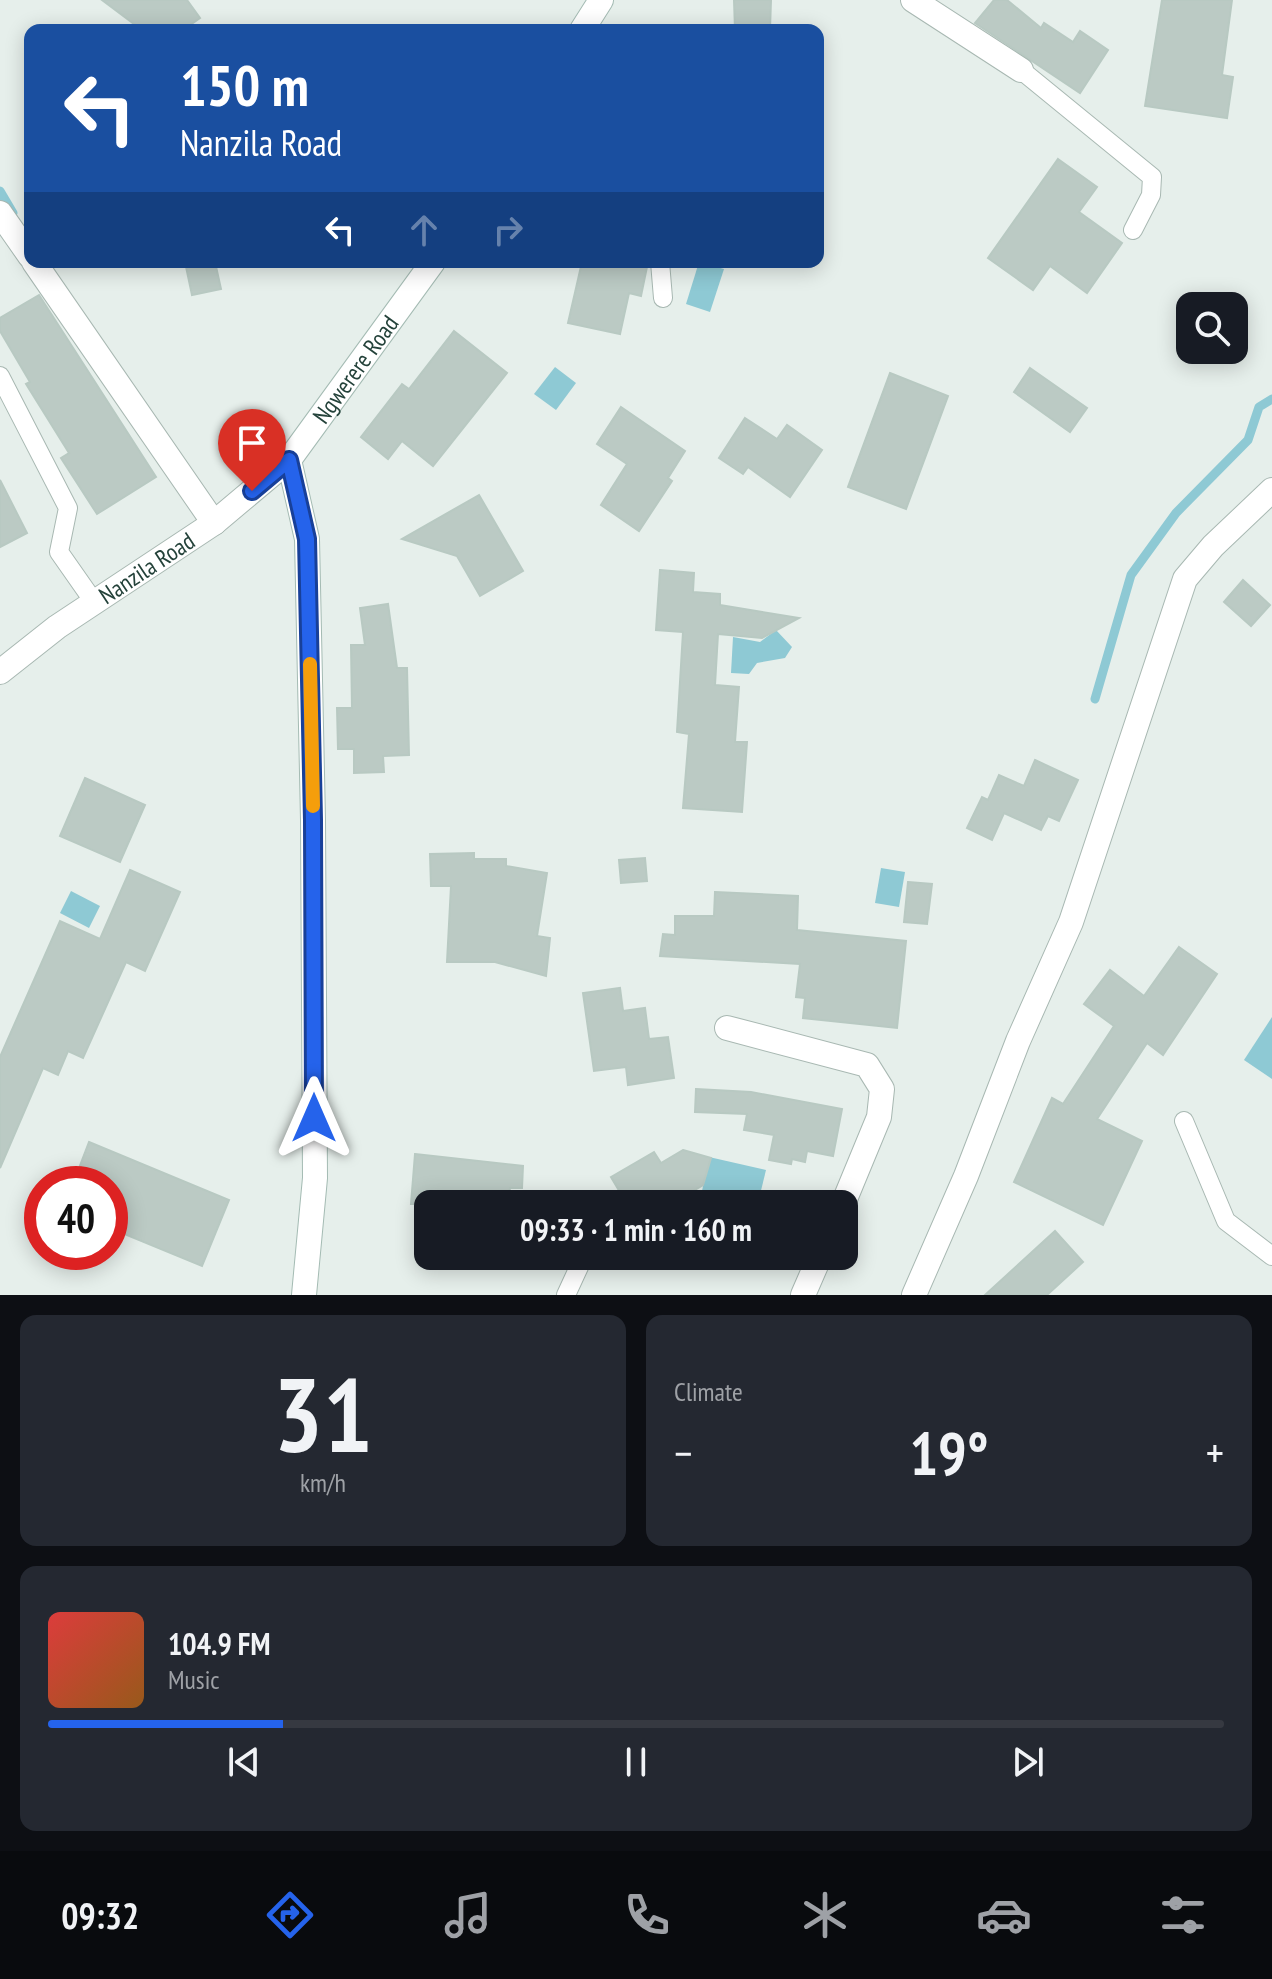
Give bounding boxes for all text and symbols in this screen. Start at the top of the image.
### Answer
text: 150 m [180,49,309,121]
icon: left [48,56,152,160]
text: Nanzila Road [180,119,342,166]
icon: left [318,208,362,252]
icon: ahead [402,208,446,252]
icon: right [486,208,530,252]
map controls [1176,292,1248,364]
button: search [1176,292,1248,364]
street label: Ngwerere Road [305,309,405,429]
pin [218,409,286,491]
icon: arrive [230,421,274,465]
street label: Nanzila Road [93,525,200,611]
position arrow [272,1076,356,1160]
speed limit sign: 40 [24,1166,128,1270]
text: 09:33 · 1 min · 160 m [520,1210,752,1249]
text: 31 [273,1346,373,1481]
text: Climate [674,1375,743,1408]
text: 19° [909,1414,989,1492]
text: − [674,1424,692,1481]
text: + [1206,1424,1224,1481]
text: km/h [300,1466,346,1499]
text: 104.9 FM [168,1624,270,1663]
text: Music [168,1663,220,1696]
icon: previous [222,1740,266,1784]
icon: pause [614,1740,658,1784]
icon: next [1006,1740,1050,1784]
icon: directions [262,1887,318,1943]
icon: music [440,1887,496,1943]
icon: phone [619,1887,675,1943]
icon: climate [797,1887,853,1943]
icon: car [976,1887,1032,1943]
icon: filters [1155,1887,1211,1943]
text: 09:32 [61,1892,139,1939]

